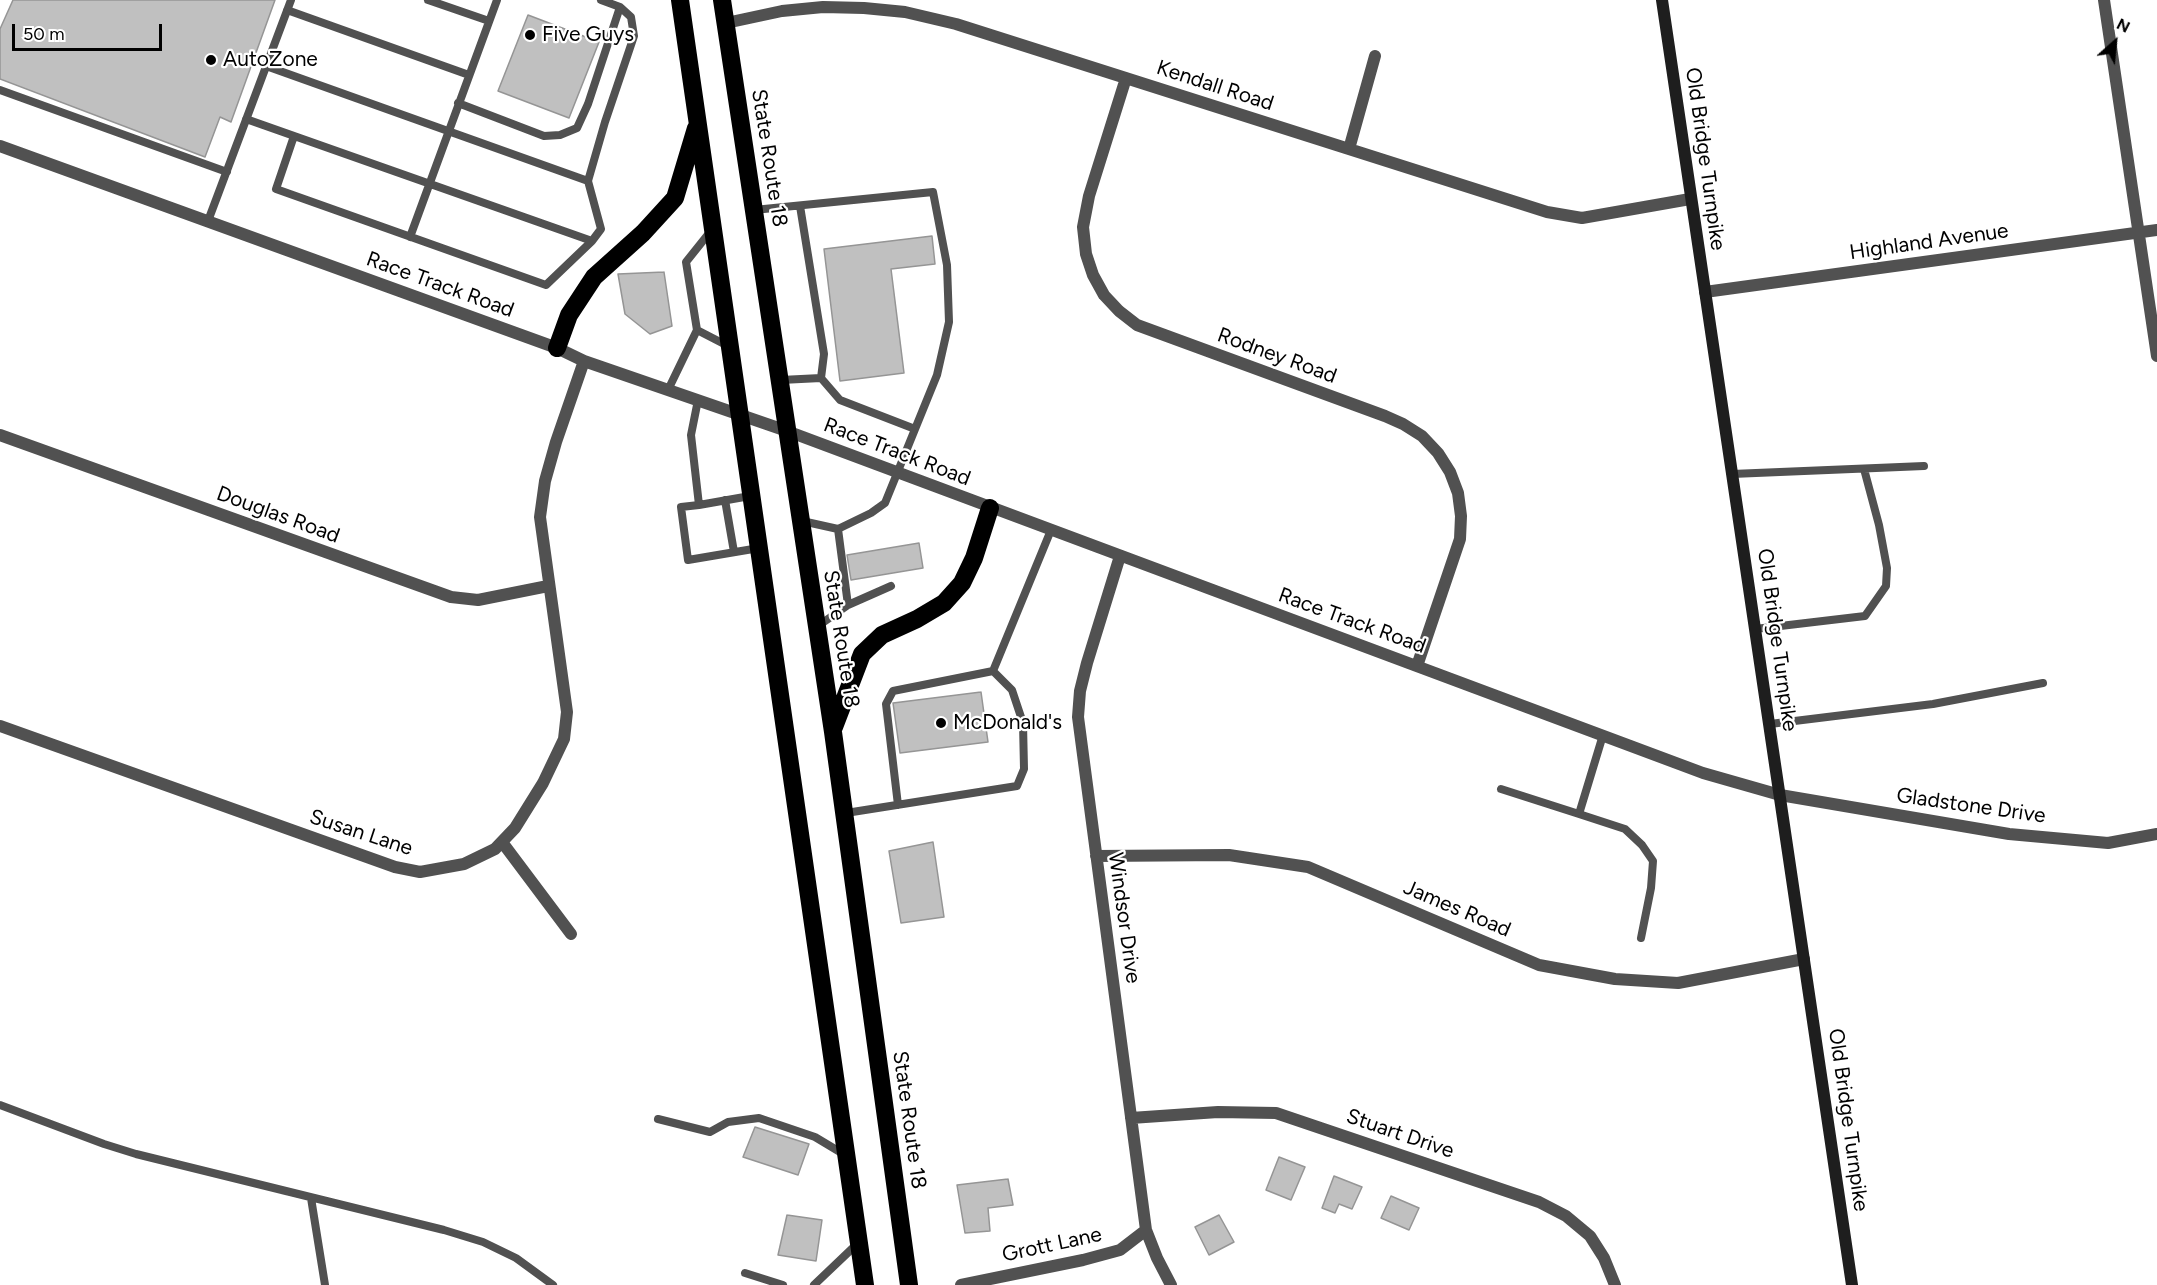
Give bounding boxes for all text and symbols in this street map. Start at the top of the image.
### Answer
scale bar [15,12,165,50]
north arrow [2085,12,2145,72]
text: N [2114,14,2133,37]
place label: Five Guys [542,22,634,48]
text: 50 m [23,23,65,45]
marker: Five Guys [523,28,537,42]
place label: AutoZone [223,47,318,73]
marker: AutoZone [204,53,218,67]
street label: Kendall Road [1153,55,1277,117]
street label: Old Bridge Turnpike [1680,66,1730,252]
street label: State Route 18 [746,87,792,229]
street label: Highland Avenue [1848,218,2010,266]
street label: Race Track Road [363,247,517,323]
street label: Rodney Road [1214,323,1340,389]
street label: Race Track Road [820,412,974,492]
street label: Douglas Road [213,481,343,549]
street label: Old Bridge Turnpike [1752,547,1802,733]
street label: State Route 18 [818,568,864,710]
street label: Race Track Road [1275,583,1429,659]
place label: McDonald's [953,710,1062,736]
marker: McDonald's [934,716,948,730]
street label: Gladstone Drive [1895,783,2047,829]
street label: Susan Lane [306,805,416,861]
street label: Windsor Drive [1102,851,1146,985]
street label: James Road [1400,875,1514,943]
street label: Old Bridge Turnpike [1823,1027,1873,1213]
street label: State Route 18 [887,1049,931,1191]
street label: Stuart Drive [1343,1104,1457,1164]
street label: Grott Lane [1000,1222,1104,1268]

